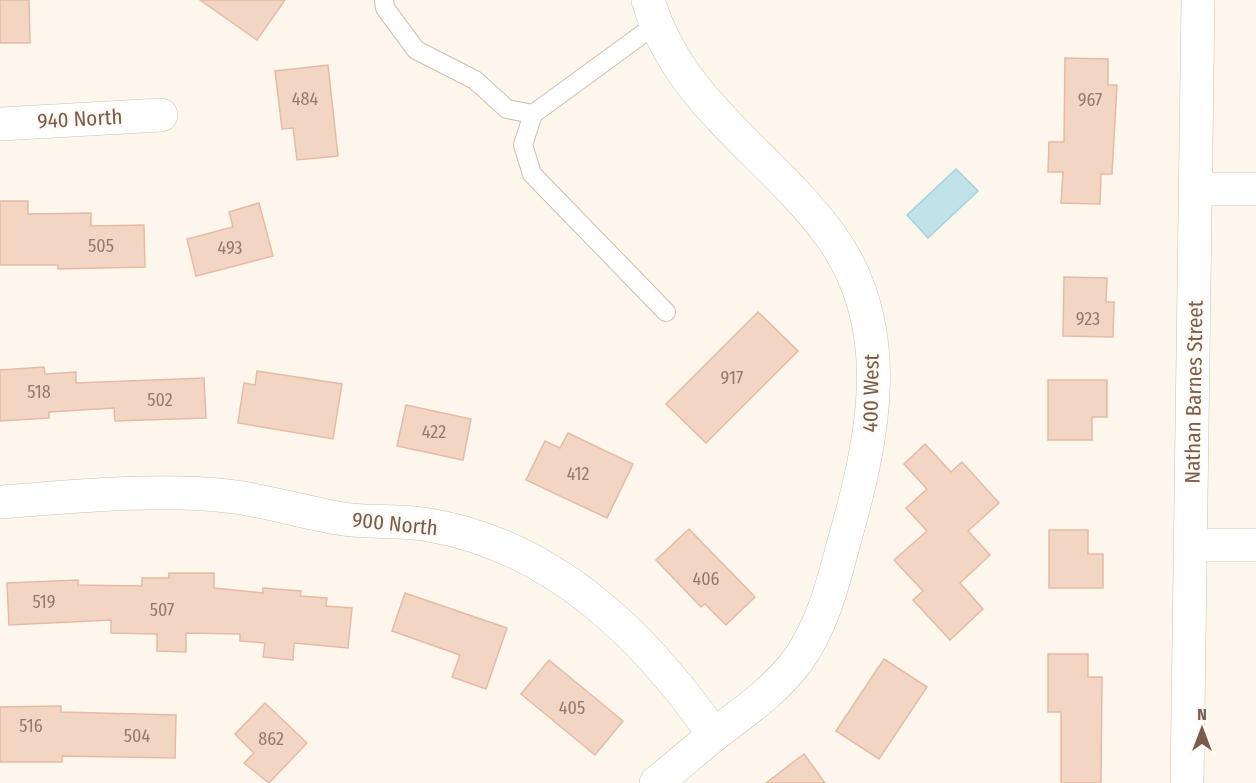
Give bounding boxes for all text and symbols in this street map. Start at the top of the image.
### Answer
house number: 484 [292,88,318,110]
house number: 967 [1078,89,1102,111]
street label: 940 North [37,104,123,134]
house number: 505 [88,235,114,257]
house number: 493 [218,237,242,259]
street label: Nathan Barnes Street [1179,300,1209,484]
house number: 923 [1076,308,1100,330]
street label: 400 West [857,353,885,433]
house number: 917 [721,367,743,389]
house number: 518 [27,381,51,403]
house number: 502 [147,389,173,411]
house number: 422 [422,421,446,443]
house number: 412 [567,463,589,485]
street label: 900 North [351,507,439,541]
house number: 406 [692,568,720,590]
house number: 519 [32,591,56,613]
house number: 507 [150,599,174,621]
house number: 405 [559,697,585,719]
north arrow [1172,699,1232,759]
text: N [1197,705,1207,724]
house number: 516 [19,715,43,737]
house number: 504 [124,725,150,747]
house number: 862 [258,728,284,750]

